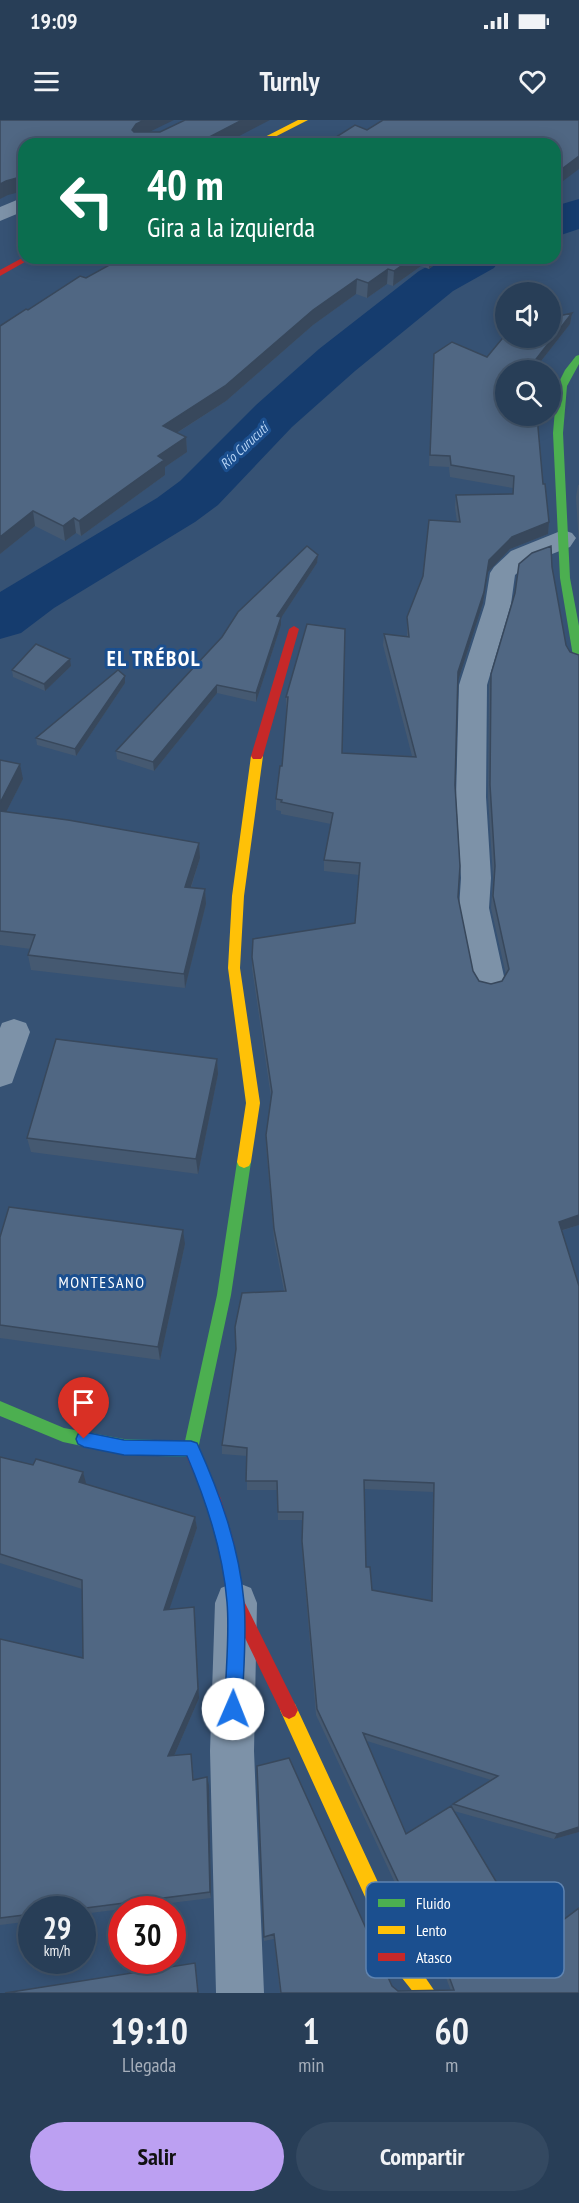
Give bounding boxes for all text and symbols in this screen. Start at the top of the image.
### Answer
text: 19:09 [30,7,78,35]
text: Turnly [260,64,319,98]
icon: menu [30,65,63,98]
icon: heart [516,65,549,98]
text: 40 m [147,157,224,212]
icon: left [48,162,126,240]
text: Gira a la izquierda [147,210,315,244]
map controls [495,282,561,426]
button: sound [495,282,561,348]
button: search [495,360,561,426]
water label: Río Curucutí [216,417,274,473]
district label: EL TRÉBOL [107,645,201,672]
district label: MONTESANO [59,1272,145,1292]
pin [58,1377,109,1439]
icon: arrive [67,1386,100,1419]
position arrow [201,1677,265,1741]
legend [366,1882,564,1978]
text: Fluido [416,1893,451,1913]
speed limit sign: 30 [108,1896,186,1974]
text: 29 [43,1908,71,1947]
text: Lento [416,1920,447,1940]
text: km/h [44,1941,70,1960]
text: Atasco [416,1947,452,1967]
text: 19:10 [110,2007,188,2054]
text: 1 [303,2007,320,2054]
text: 60 [434,2007,469,2054]
text: Llegada [122,2052,176,2078]
text: min [298,2052,324,2078]
text: m [445,2052,458,2078]
button: Salir [30,2122,284,2191]
button: Compartir [296,2122,549,2191]

